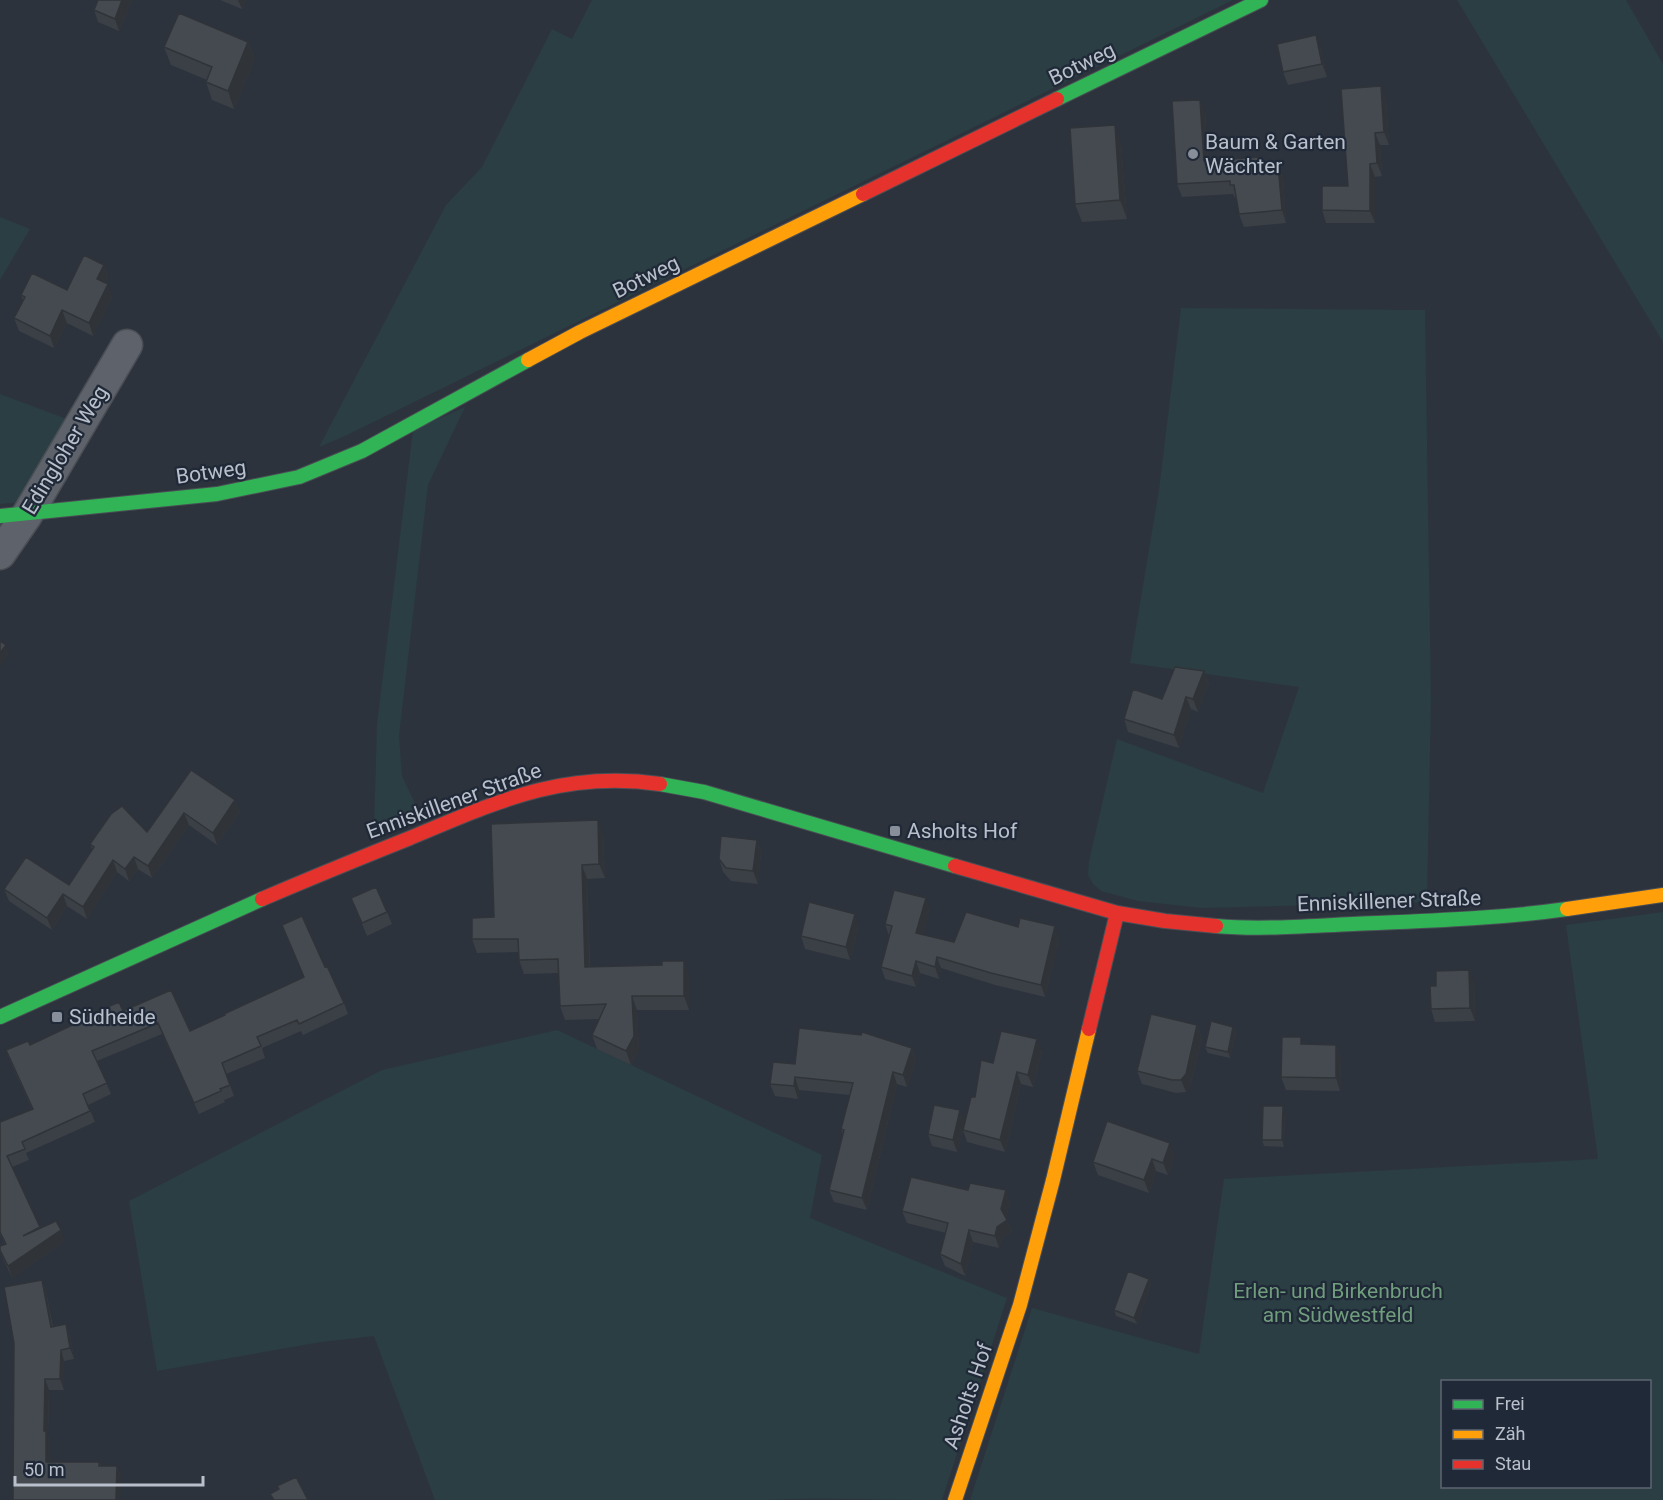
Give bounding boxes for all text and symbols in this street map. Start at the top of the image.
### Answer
street label: Botweg [1045,38,1119,90]
place label: Baum & Garten Wächter [1205,130,1346,178]
marker: Baum & Garten Wächter [1186,147,1200,161]
street label: Botweg [609,251,683,303]
street label: Edingloher Weg [17,381,113,519]
street label: Botweg [174,455,248,489]
street label: Enniskillener Straße [363,758,545,844]
place label: Asholts Hof [907,819,1018,843]
marker: Asholts Hof [888,824,902,838]
street label: Enniskillener Straße [1296,886,1482,916]
place label: Südheide [69,1005,156,1029]
marker: Südheide [50,1010,64,1024]
park label: Erlen- und Birkenbruch am Südwestfeld [1233,1279,1443,1327]
street label: Asholts Hof [939,1339,998,1452]
legend [1441,1380,1651,1488]
text: Frei [1495,1393,1525,1414]
text: Zäh [1495,1423,1526,1444]
scale bar [15,1449,202,1487]
text: Stau [1495,1453,1531,1474]
text: 50 m [24,1459,64,1480]

